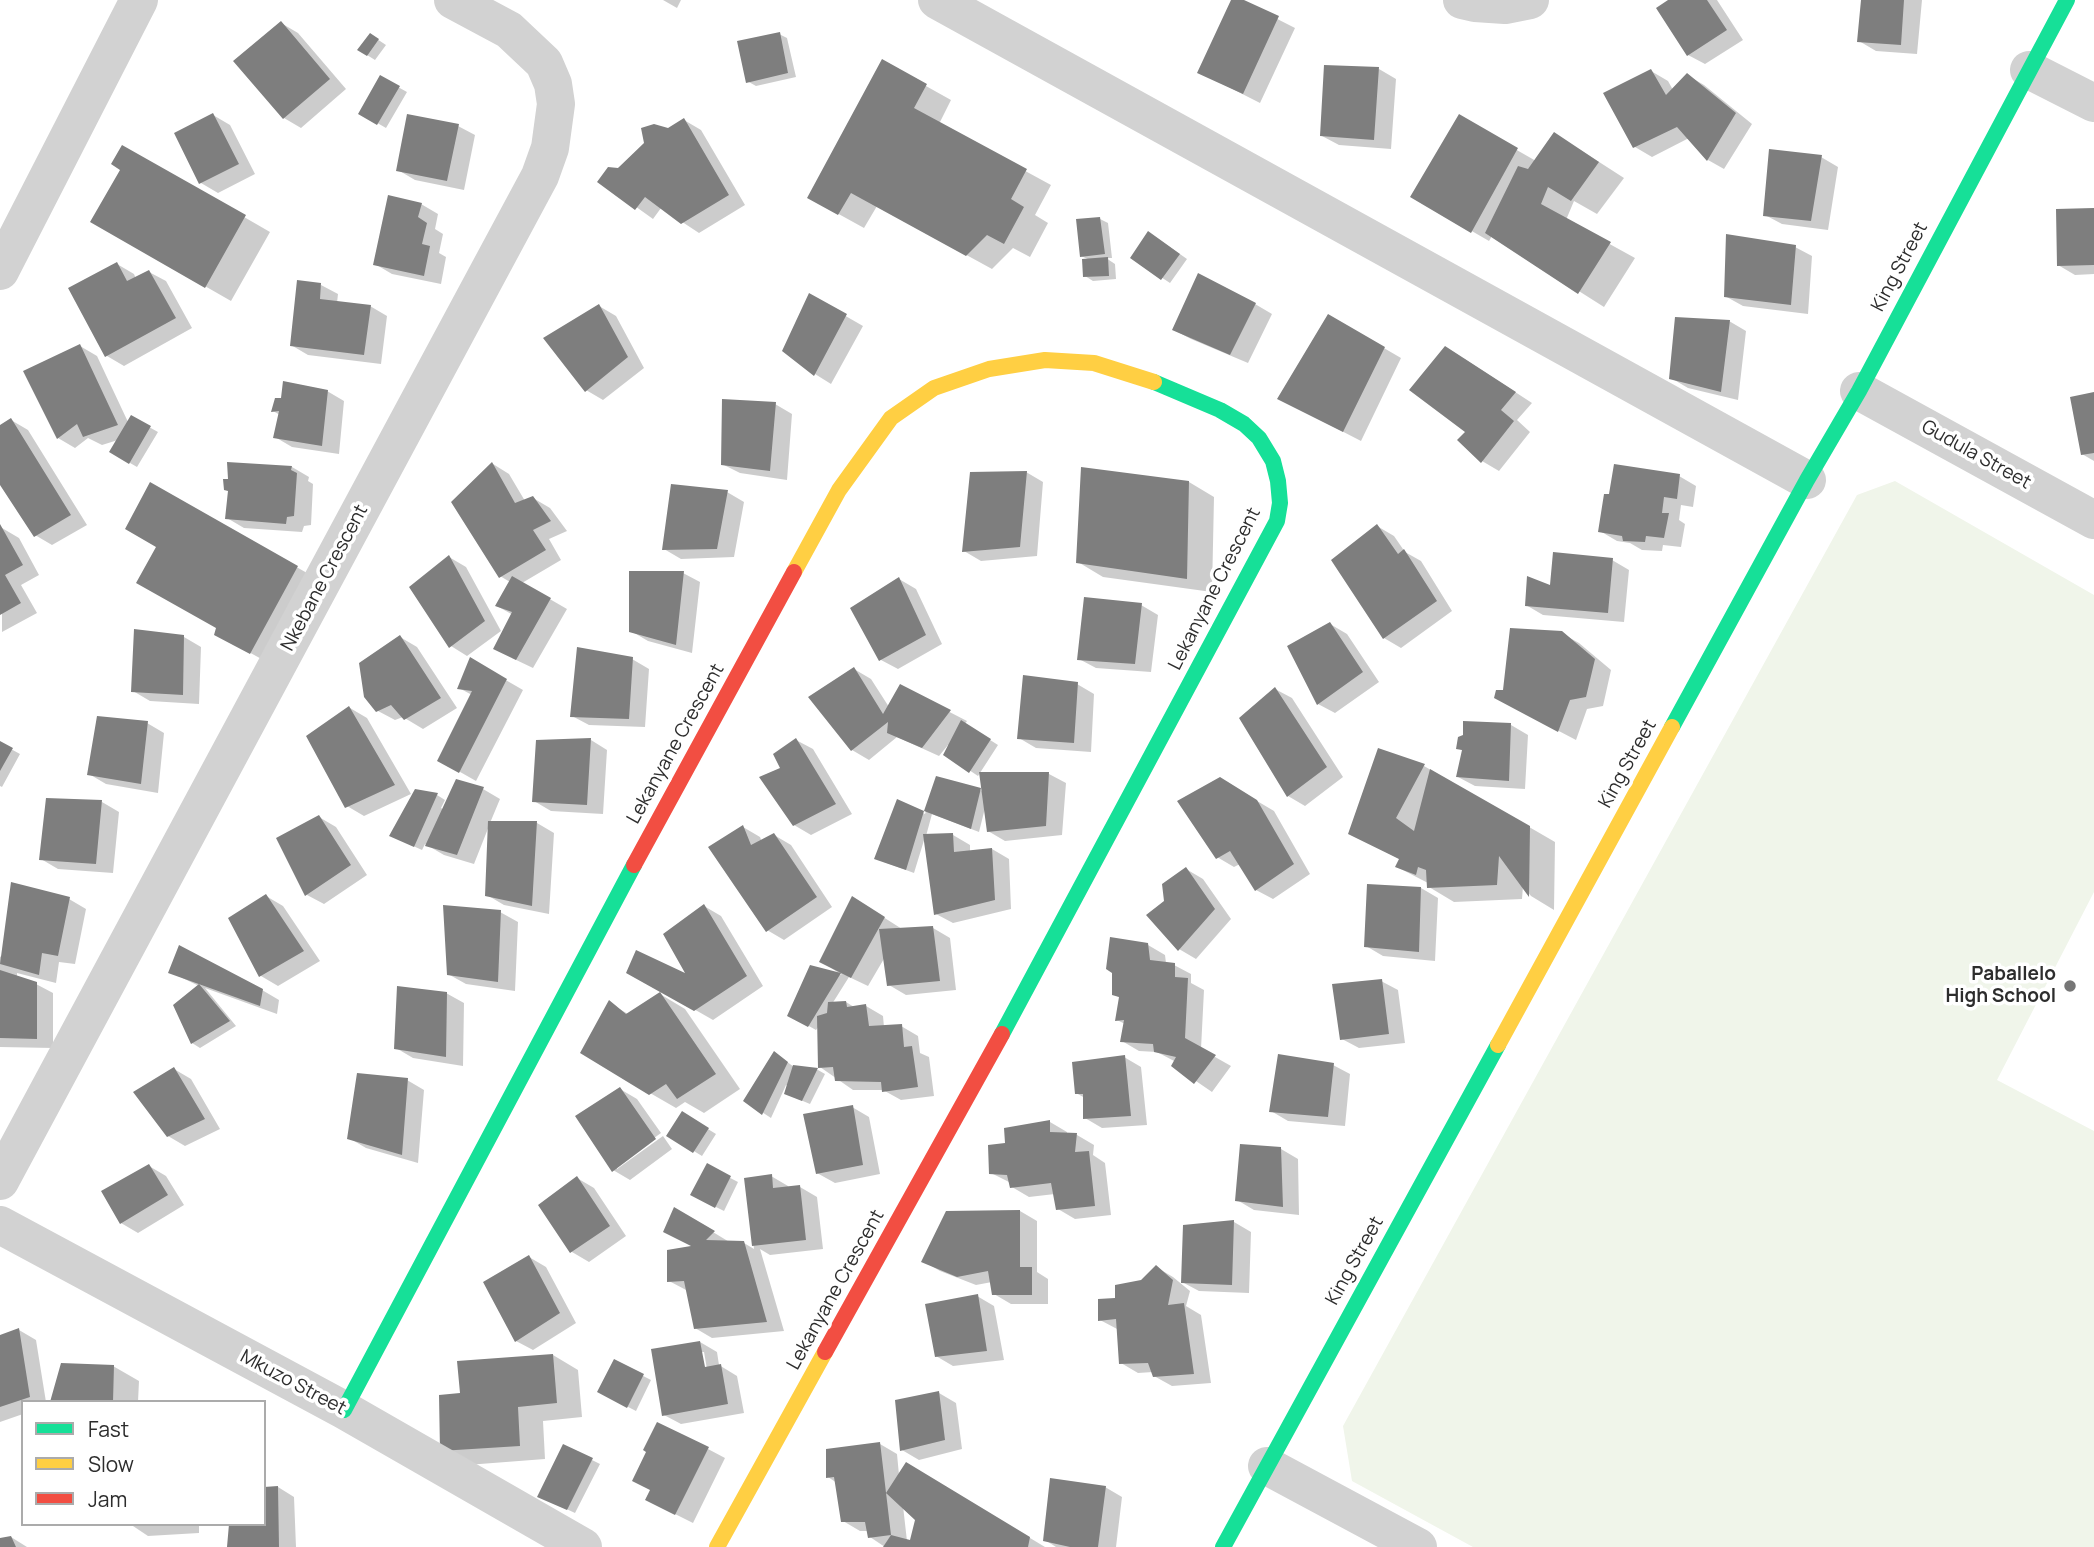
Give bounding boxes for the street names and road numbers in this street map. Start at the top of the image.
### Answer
street label: King Street [1867,218,1933,316]
street label: Gudula Street [1917,415,2035,495]
street label: Nkebane Crescent [277,501,373,655]
street label: Lekanyane Crescent [1164,504,1266,674]
street label: Lekanyane Crescent [623,660,729,828]
street label: King Street [1594,716,1662,812]
street label: Lekanyane Crescent [783,1206,889,1374]
street label: King Street [1321,1213,1389,1309]
street label: Mkuzo Street [236,1346,350,1420]

